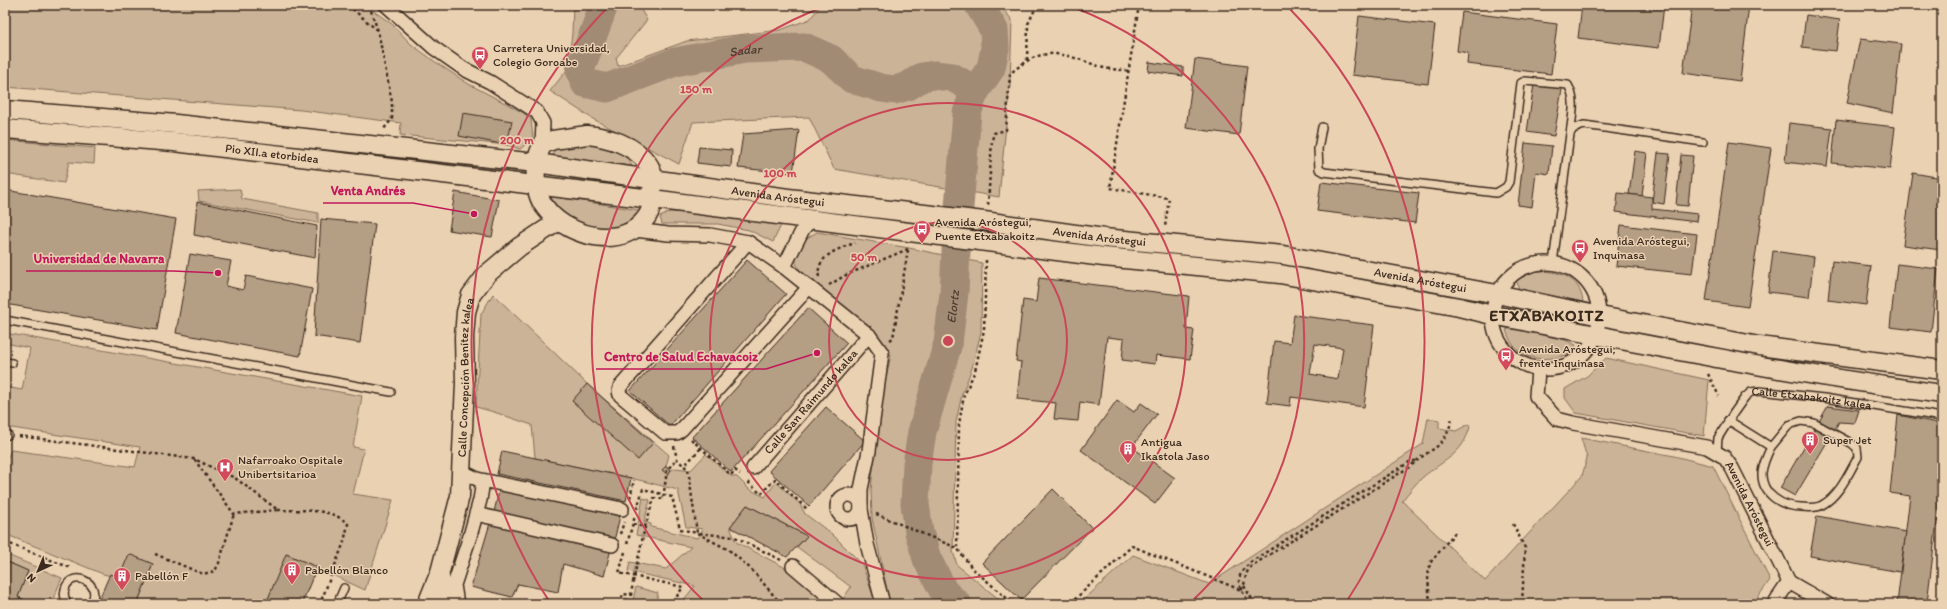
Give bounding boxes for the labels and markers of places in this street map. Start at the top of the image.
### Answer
place label: Carretera Universidad, Colegio Goroabe [493,41,610,69]
bus stop icon: Carretera Universidad, Colegio Goroabe [470,45,490,70]
callout: Venta Andrés [323,178,413,203]
place label: Avenida Aróstegui, Puente Etxabakoitz [935,215,1035,243]
bus stop icon: Avenida Aróstegui, Puente Etxabakoitz [912,219,932,244]
place label: Avenida Aróstegui, Inquinasa [1593,234,1690,262]
bus stop icon: Avenida Aróstegui, Inquinasa [1570,238,1590,263]
callout: Universidad de Navarra [26,246,173,271]
centre of rings [941,334,955,348]
place label: Avenida Aróstegui, frente Inquinasa [1519,342,1616,370]
callout: Centro de Salud Echavacoiz [596,344,766,369]
bus stop icon: Avenida Aróstegui, frente Inquinasa [1496,346,1516,371]
building icon: Super Jet [1800,430,1820,455]
place label: Super Jet [1823,433,1872,447]
place label: Antigua Ikastola Jaso [1141,435,1210,463]
building icon: Antigua Ikastola Jaso [1118,439,1138,464]
place label: Nafarroako Ospitale Unibertsitarioa [238,453,343,481]
hospital icon: Nafarroako Ospitale Unibertsitarioa [215,457,235,482]
building icon: Pabellón Blanco [282,560,302,585]
place label: Pabellón Blanco [305,563,388,577]
building icon: Pabellón F [112,566,132,591]
place label: Pabellón F [135,569,189,583]

